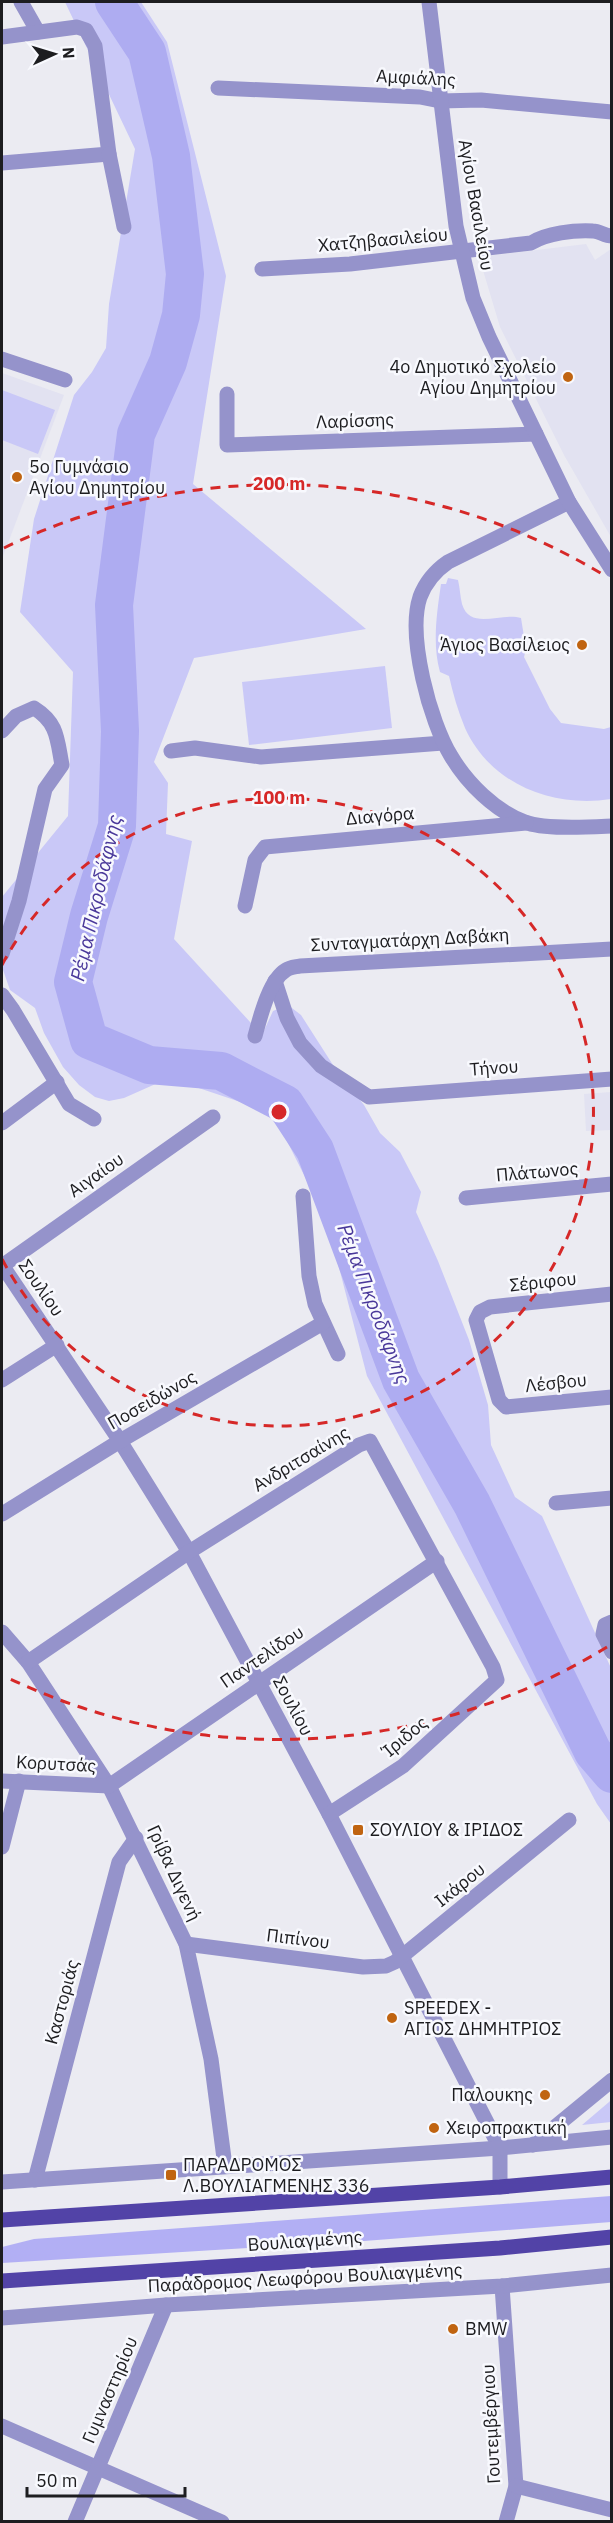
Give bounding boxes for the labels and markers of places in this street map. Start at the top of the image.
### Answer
place label: 4ο Δημοτικό Σχολείο Αγίου Δημητρίου [389,355,556,399]
marker: 4ο Δημοτικό Σχολείο Αγίου Δημητρίου [561,370,575,384]
place label: 5ο Γυμνάσιο Αγίου Δημητρίου [29,455,165,499]
marker: 5ο Γυμνάσιο Αγίου Δημητρίου [10,470,24,484]
place label: Άγιος Βασίλειος [440,633,570,656]
marker: Άγιος Βασίλειος [575,638,589,652]
centre of rings [269,1102,289,1122]
place label: ΣΟΥΛΙΟΥ & ΙΡΙΔΟΣ [370,1818,523,1841]
marker: ΣΟΥΛΙΟΥ & ΙΡΙΔΟΣ [351,1823,365,1837]
place label: SPEEDEX - ΑΓΙΟΣ ΔΗΜΗΤΡΙΟΣ [404,1996,561,2040]
marker: SPEEDEX - ΑΓΙΟΣ ΔΗΜΗΤΡΙΟΣ [385,2011,399,2025]
place label: Παλουκης [451,2083,533,2106]
marker: Παλουκης [538,2088,552,2102]
place label: Χειροπρακτική [446,2116,567,2139]
marker: Χειροπρακτική [427,2121,441,2135]
place label: ΠΑΡΑΔΡΟΜΟΣ Λ.ΒΟΥΛΙΑΓΜΕΝΗΣ 336 [183,2153,370,2197]
marker: ΠΑΡΑΔΡΟΜΟΣ Λ.ΒΟΥΛΙΑΓΜΕΝΗΣ 336 [164,2168,178,2182]
place label: BMW [465,2317,507,2340]
marker: BMW [446,2322,460,2336]

